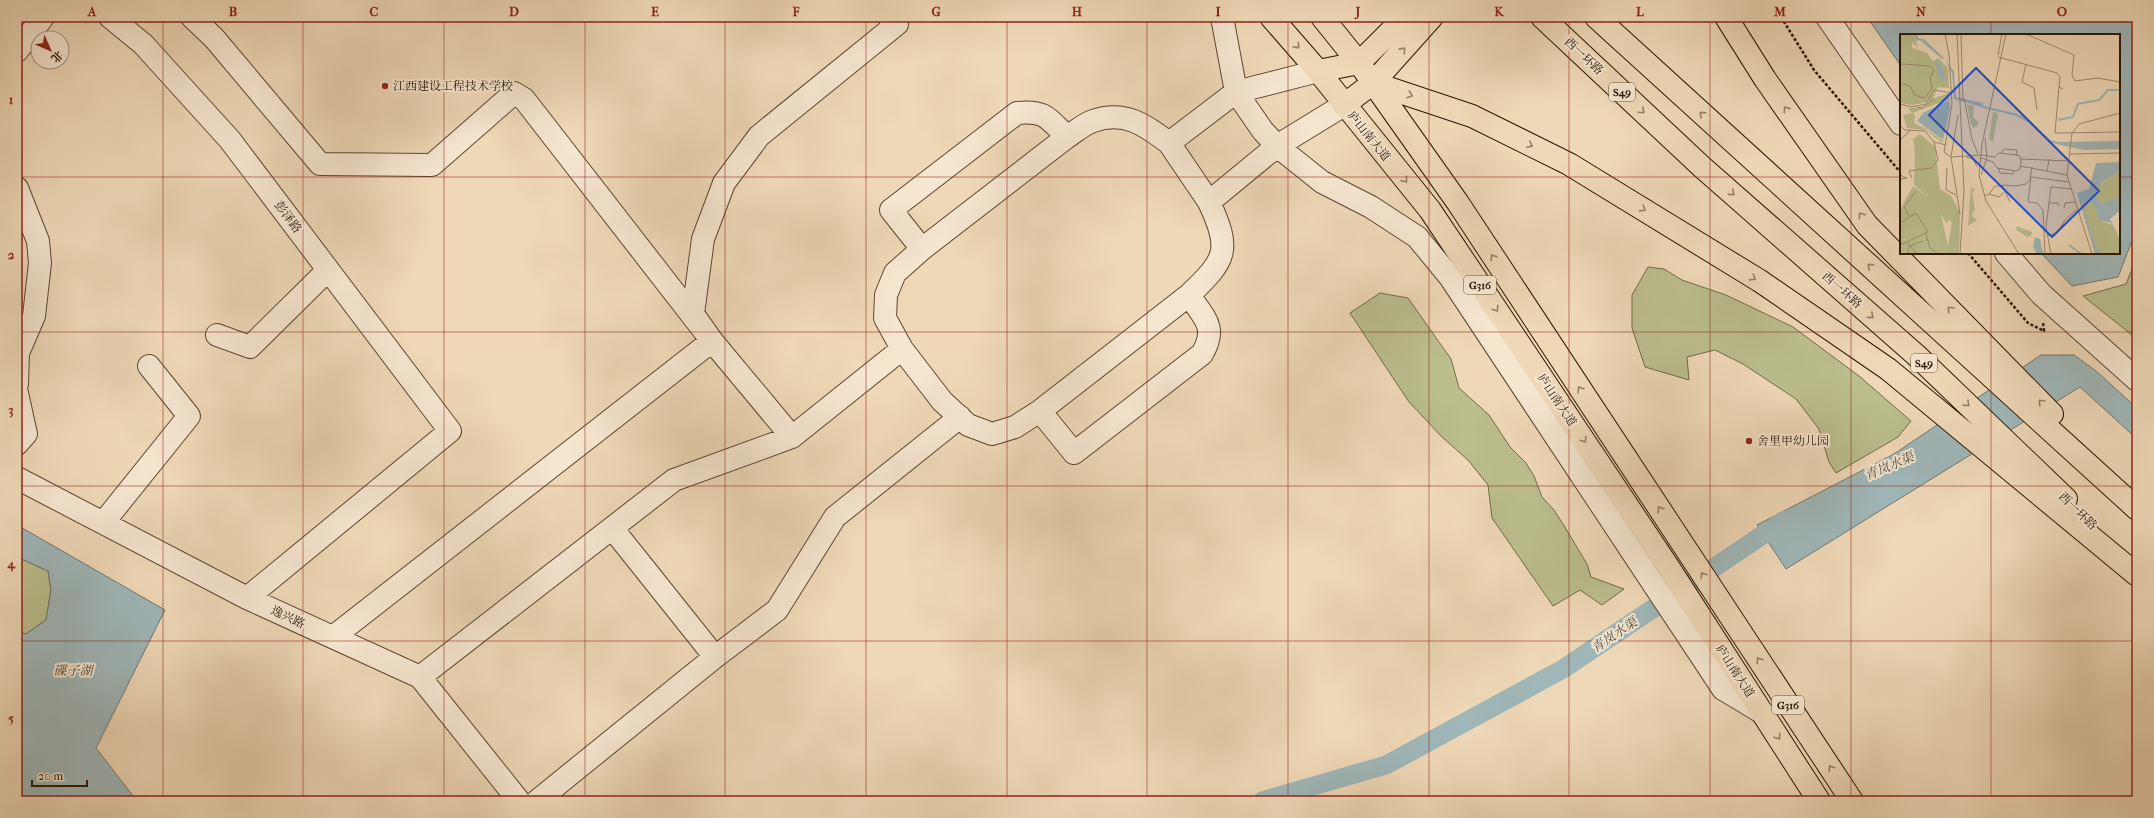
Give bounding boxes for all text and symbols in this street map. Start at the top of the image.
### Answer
text: A [87,4,97,19]
text: B [229,4,238,19]
text: C [370,4,379,19]
text: D [509,4,519,19]
text: E [651,4,659,19]
text: F [792,4,800,19]
text: G [931,4,941,19]
text: H [1072,4,1083,19]
text: I [1215,4,1221,19]
text: J [1354,4,1361,20]
text: K [1494,4,1505,19]
text: L [1636,4,1645,19]
text: M [1773,4,1786,19]
text: N [1916,4,1926,19]
text: O [2057,4,2067,19]
north arrow [30,30,70,70]
inset map [1900,34,2120,254]
street label: 西一环路 [1562,35,1606,77]
one-way arrow [1292,42,1299,49]
one-way arrow [1398,47,1405,55]
text: 北 [48,48,65,65]
place label: 江西建设工程技术学校 [393,79,513,93]
marker: 江西建设工程技术学校 [380,81,390,91]
road number: S49 [1609,83,1635,101]
one-way arrow [1407,90,1414,99]
text: 1 [9,92,14,107]
one-way arrow [1637,106,1645,113]
one-way arrow [1783,106,1791,113]
street label: 庐山南大道 [1345,108,1393,164]
one-way arrow [1699,111,1707,119]
one-way arrow [1526,140,1534,147]
one-way arrow [1401,175,1408,182]
one-way arrow [1727,189,1734,196]
street label: 彭泽路 [272,198,304,236]
one-way arrow [1639,205,1646,212]
one-way arrow [1859,213,1866,220]
text: 2 [8,247,15,262]
one-way arrow [1491,254,1498,261]
one-way arrow [1867,264,1875,271]
street label: 西一环路 [1819,269,1865,311]
one-way arrow [1749,273,1756,280]
road number: G316 [1464,276,1496,294]
one-way arrow [1491,305,1499,312]
one-way arrow [1947,306,1955,314]
one-way arrow [1867,311,1874,318]
road number: S49 [1911,354,1937,372]
street label: 庐山南大道 [1534,371,1580,429]
one-way arrow [1578,386,1585,393]
one-way arrow [1962,399,1970,407]
one-way arrow [2038,399,2046,407]
text: 3 [8,402,14,418]
place label: 舍里甲幼儿园 [1757,434,1829,448]
one-way arrow [1579,436,1586,443]
marker: 舍里甲幼儿园 [1744,436,1754,446]
water label: 青岚水渠 [1862,448,1918,483]
street label: 西一环路 [2056,489,2100,533]
one-way arrow [1658,507,1665,514]
text: 4 [6,556,16,572]
one-way arrow [1701,573,1708,580]
street label: 逸兴路 [269,603,307,631]
water label: 青岚水渠 [1588,613,1641,656]
street label: 庐山南大道 [1713,642,1757,700]
one-way arrow [1756,657,1764,664]
water label: 碟子湖 [53,663,94,678]
road number: G316 [1772,696,1804,714]
text: 5 [8,711,14,726]
one-way arrow [1773,733,1781,740]
scale bar [32,762,87,788]
one-way arrow [1828,766,1835,773]
text: 20 m [38,769,63,783]

